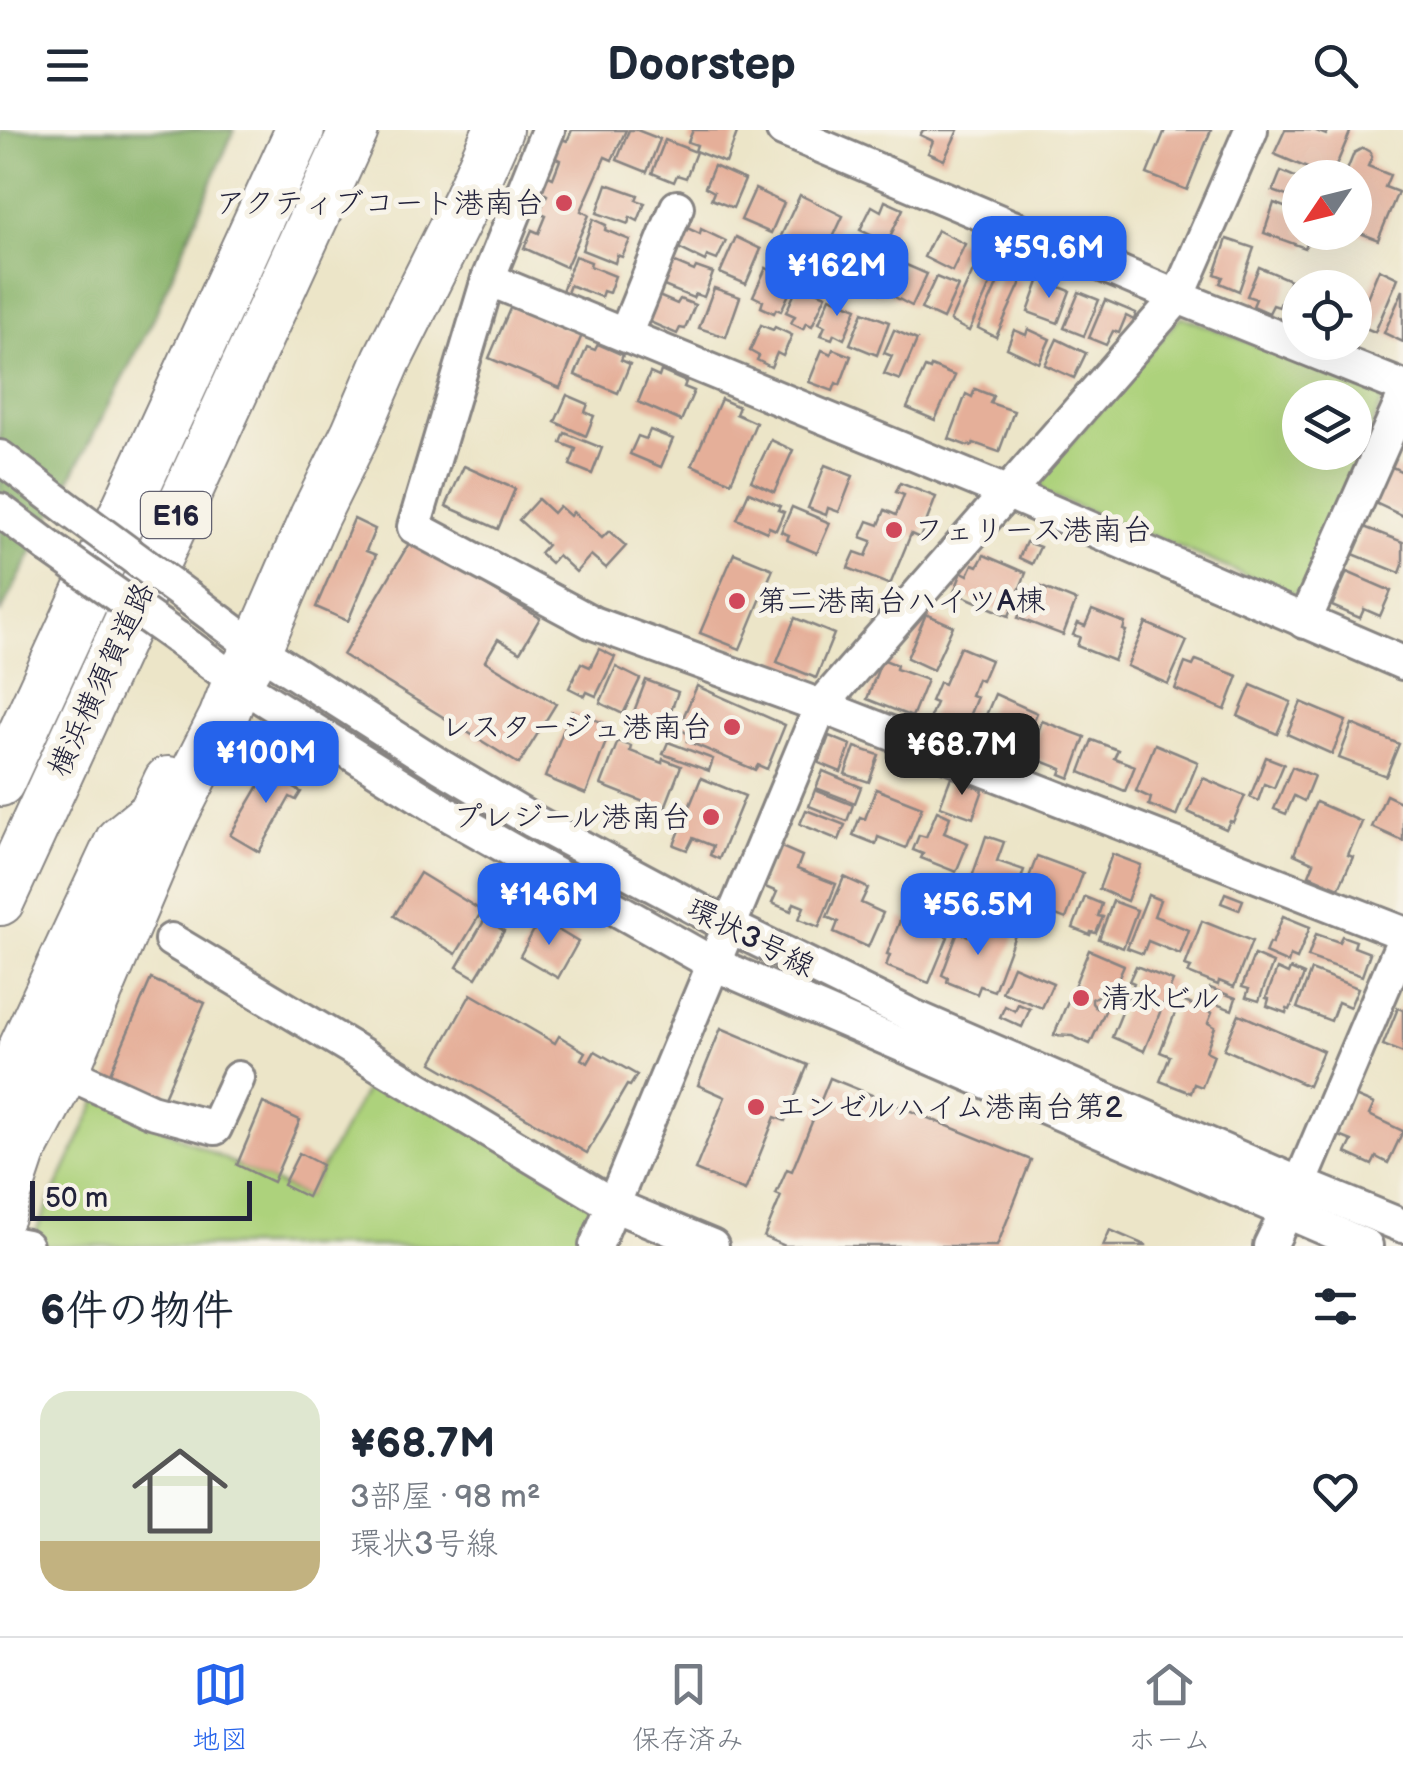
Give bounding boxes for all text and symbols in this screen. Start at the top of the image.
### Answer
icon: menu [40,38,95,93]
text: Doorstep [607,38,796,93]
icon: search [1308,38,1363,93]
north arrow [1282,160,1372,250]
map controls [1282,160,1372,470]
place label: アクティブコート港南台 [216,186,544,222]
marker: アクティブコート港南台 [553,192,575,214]
pin: ¥59.6M [968,216,1130,301]
text: ¥59.6M [994,229,1104,268]
pin: ¥162M [767,234,907,319]
text: ¥162M [787,247,887,286]
button: locate [1282,270,1372,360]
button: layers [1282,380,1372,470]
road number: E16 [141,492,211,538]
place label: フェリース港南台 [914,513,1152,549]
marker: フェリース港南台 [883,519,905,541]
street label: 横浜横須賀道路 [41,577,163,782]
place label: 第二港南台ハイツA棟 [757,584,1045,620]
marker: 第二港南台ハイツA棟 [726,590,748,612]
place label: レスタージュ港南台 [441,710,712,746]
pin: ¥68.7M [881,713,1043,798]
marker: レスタージュ港南台 [721,716,743,738]
pin: ¥100M [196,721,336,806]
text: ¥68.7M [907,726,1017,765]
text: ¥100M [216,734,316,773]
place label: プレジール港南台 [453,800,691,836]
marker: プレジール港南台 [700,806,722,828]
pin: ¥146M [479,863,619,948]
pin: ¥56.5M [897,873,1059,958]
text: ¥146M [500,876,598,915]
text: ¥56.5M [923,886,1033,925]
street label: 環状3号線 [681,890,820,985]
place label: 清水ビル [1101,981,1220,1017]
marker: 清水ビル [1070,987,1092,1009]
place label: エンゼルハイム港南台第2 [776,1090,1123,1126]
marker: エンゼルハイム港南台第2 [745,1096,767,1118]
scale bar [30,1176,252,1220]
text: 50 m [45,1182,108,1215]
icon: filters [1308,1279,1363,1334]
text: 6件の物件 [40,1286,233,1337]
text: ¥68.7M [350,1419,495,1470]
icon: home [120,1431,240,1551]
icon: heart [1308,1464,1363,1519]
text: 3部屋 · 98 m² [350,1478,541,1517]
text: 環状3号線 [350,1525,498,1564]
tab: 地図 [192,1657,248,1757]
tab: 保存済み [632,1657,744,1757]
tab: ホーム [1128,1657,1211,1757]

